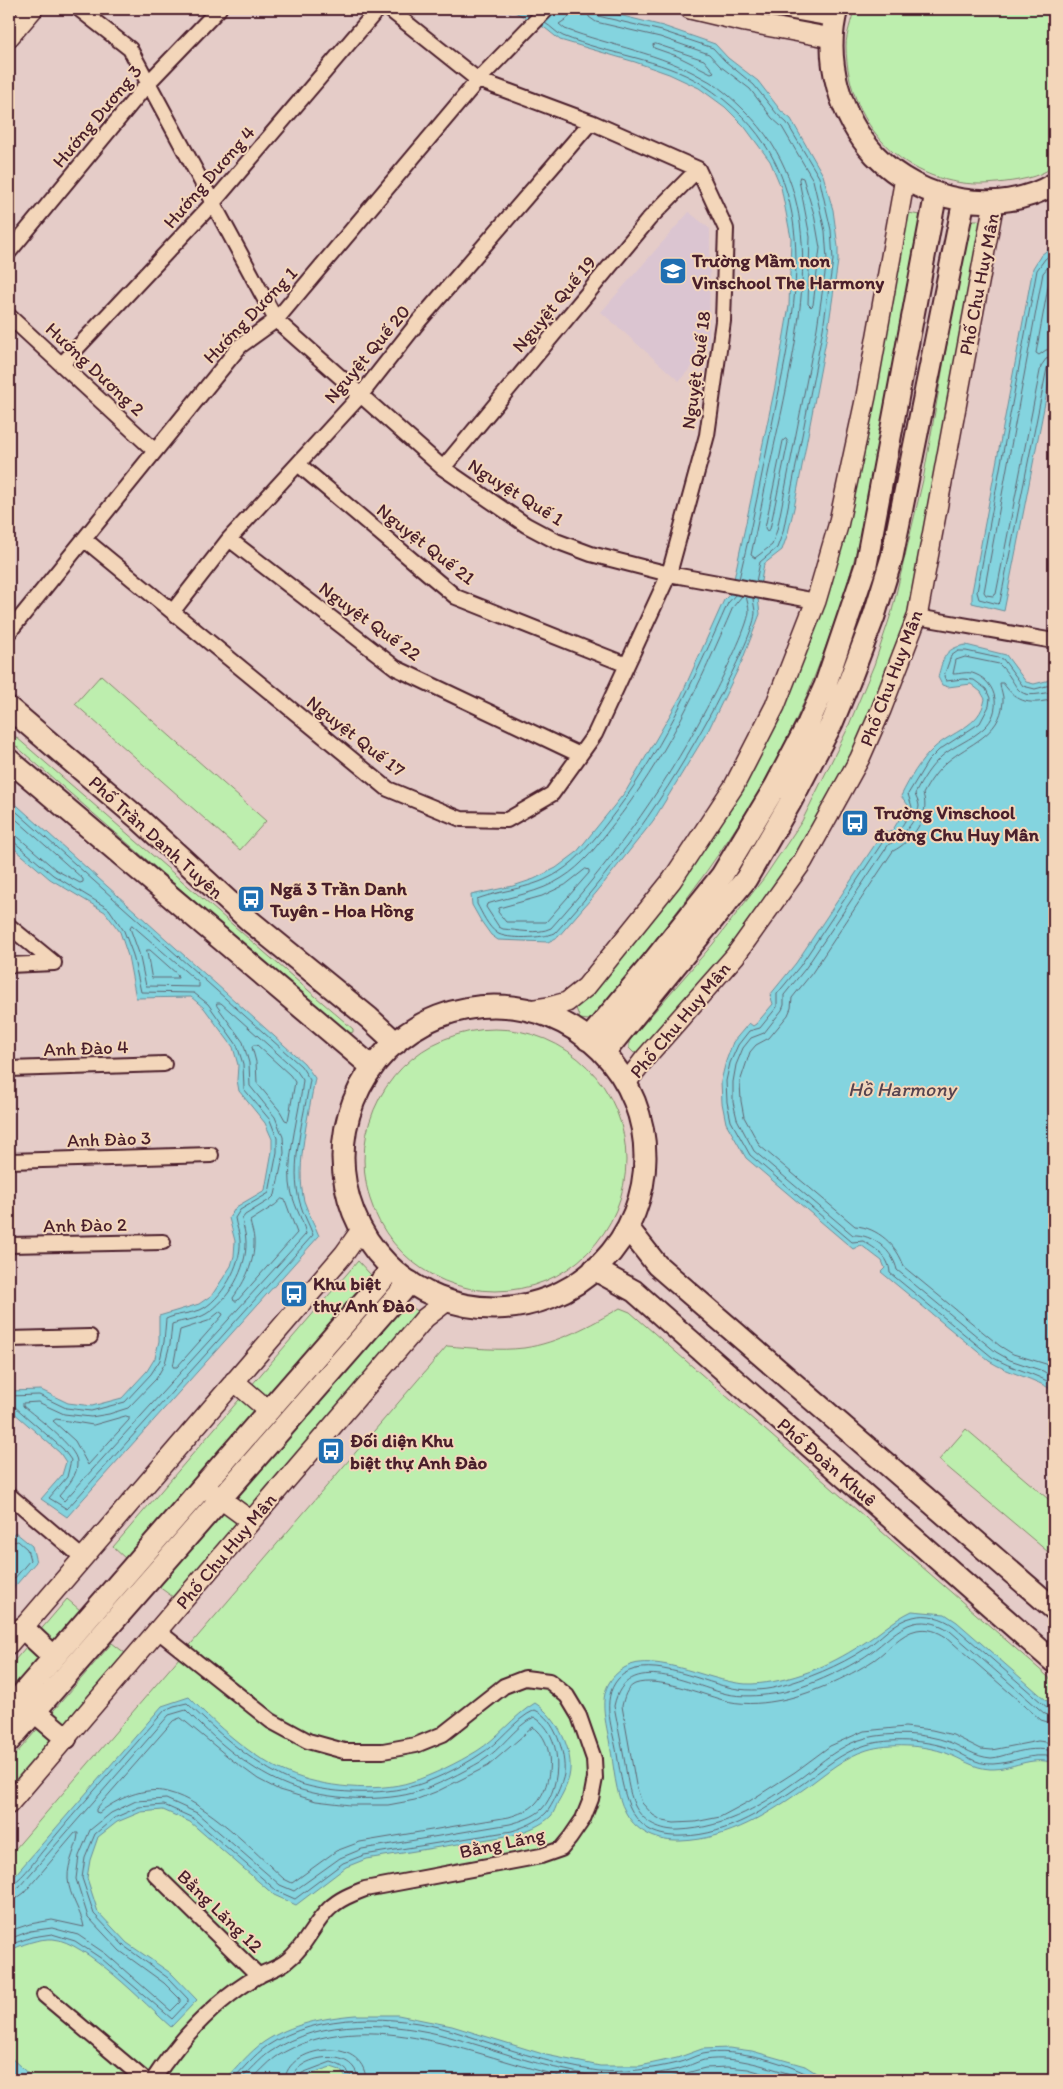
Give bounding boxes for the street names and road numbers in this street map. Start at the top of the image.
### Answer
street label: Hướng Dương 3 [47,60,147,172]
street label: Hướng Dương 4 [158,121,260,233]
street label: Phố Chu Huy Mân [954,211,1004,357]
street label: Nguyệt Quế 19 [507,251,601,357]
street label: Hướng Dương 1 [198,262,302,368]
street label: Nguyệt Quế 20 [319,300,415,408]
street label: Nguyệt Quế 18 [676,309,716,431]
street label: Hướng Dương 2 [41,317,149,421]
street label: Nguyệt Quế 1 [464,453,568,531]
street label: Nguyệt Quế 21 [372,498,480,590]
street label: Nguyệt Quế 22 [315,576,425,666]
street label: Phố Chu Huy Mân [854,606,928,750]
street label: Nguyệt Quế 17 [302,691,410,781]
street label: Phố Trần Danh Tuyên [84,771,228,903]
street label: Phố Chu Huy Mân [625,957,735,1083]
street label: Anh Đào 4 [43,1035,129,1061]
street label: Anh Đào 3 [67,1126,151,1152]
street label: Anh Đào 2 [43,1213,127,1237]
street label: Phố Đoàn Khuê [773,1413,881,1511]
street label: Phố Chu Huy Mân [171,1488,281,1614]
street label: Bằng Lăng [457,1823,547,1863]
street label: Bằng Lăng 12 [172,1865,268,1957]

